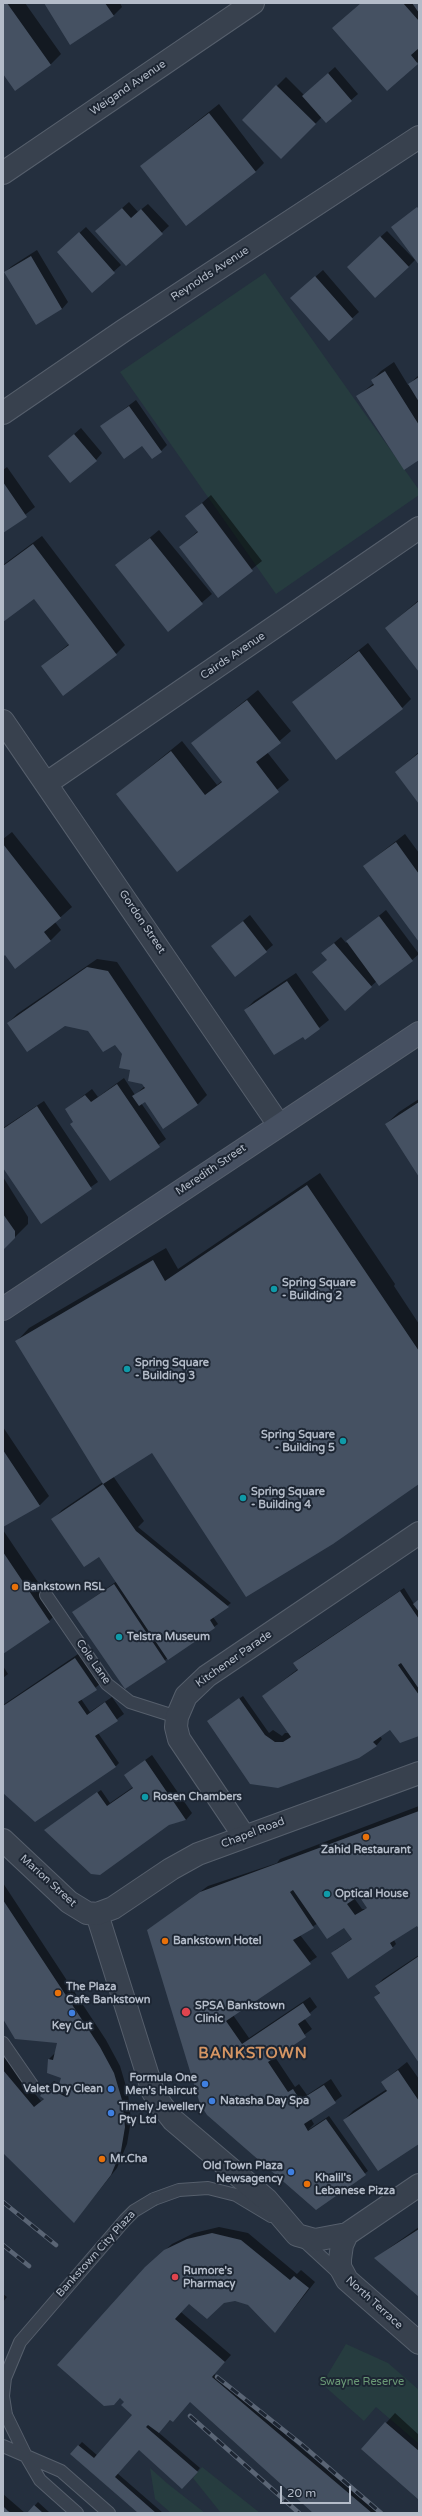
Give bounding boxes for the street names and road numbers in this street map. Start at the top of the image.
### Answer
street label: Weigand Avenue [88,58,168,118]
street label: Reynolds Avenue [168,244,252,304]
street label: Cairds Avenue [198,630,268,682]
street label: Gordon Street [116,888,168,956]
street label: Meredith Street [173,1142,249,1198]
street label: Kitchener Parade [193,1628,275,1690]
street label: Cole Lane [73,1637,113,1687]
street label: Chapel Road [219,1815,287,1851]
street label: Marion Street [17,1852,79,1910]
street label: Bankstown City Plaza [54,2208,138,2300]
street label: North Terrace [343,2274,405,2332]

